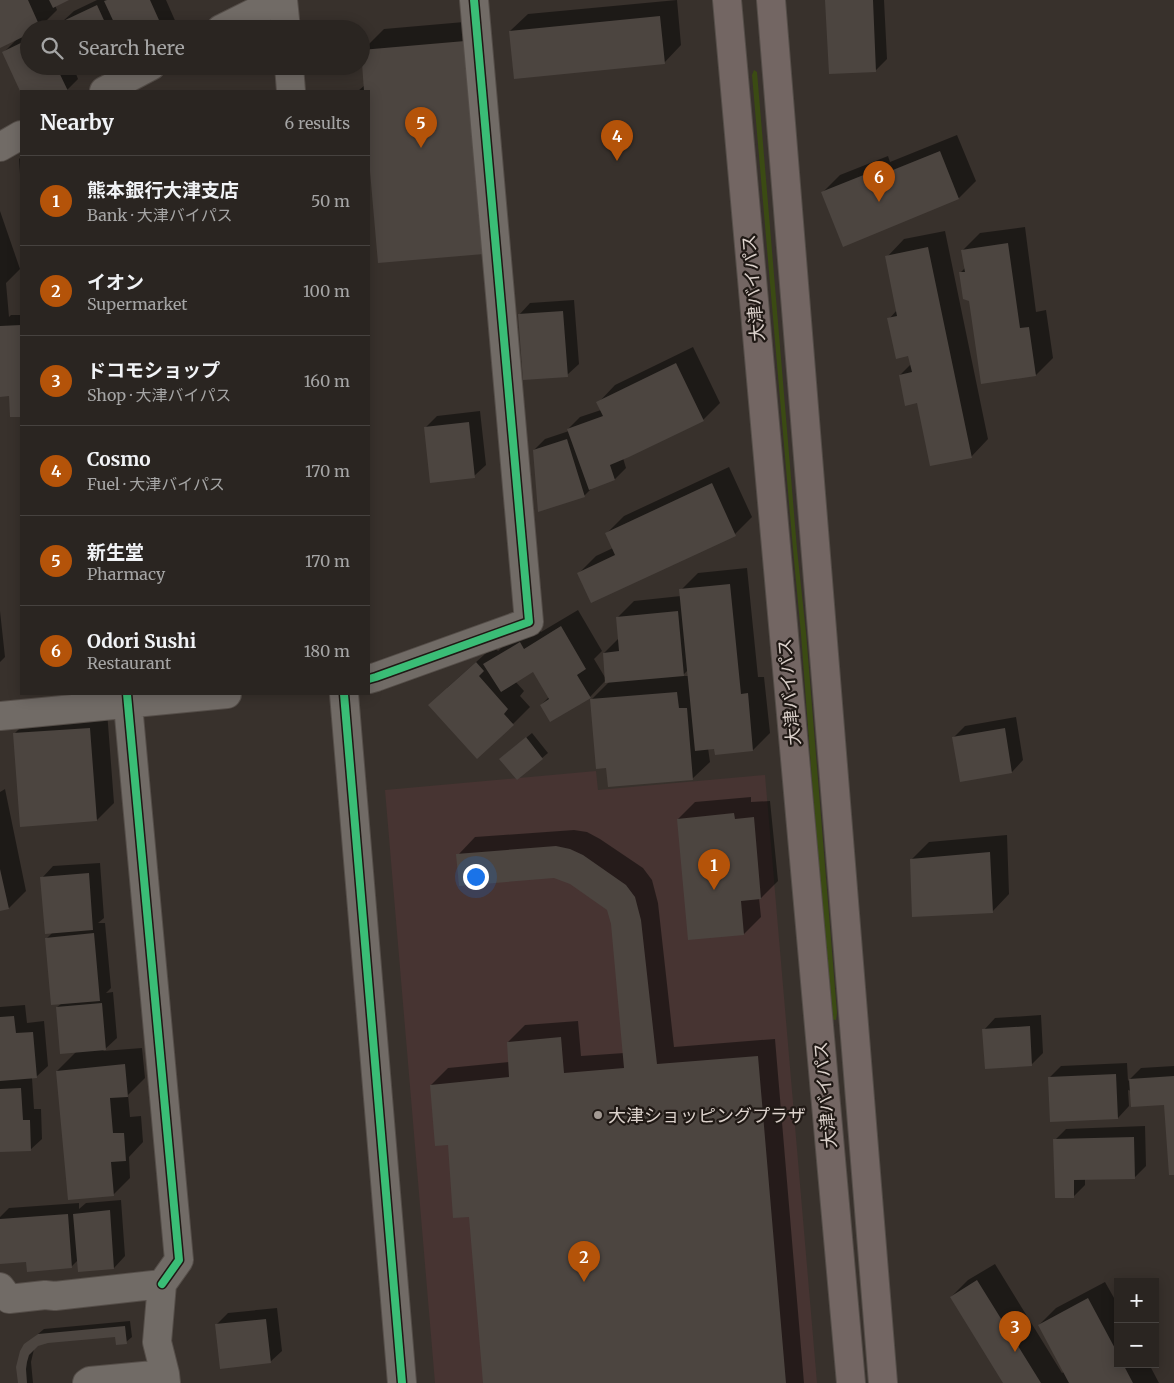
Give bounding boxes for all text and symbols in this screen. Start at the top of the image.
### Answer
search box [20,20,370,75]
icon: search [38,34,66,62]
text: Search here [78,36,185,60]
pin: 5 [405,107,437,148]
text: Nearby [40,109,114,136]
text: 6 results [285,113,350,133]
pin: 4 [601,120,633,161]
pin: 6 [863,161,895,202]
text: 熊本銀行大津支店 [87,178,239,202]
text: 1 [52,191,60,211]
text: 50 m [311,191,350,211]
text: Bank · 大津バイパス [87,205,233,225]
street label: 大津バイパス [737,233,769,343]
text: イオン [87,270,144,294]
text: 2 [51,281,61,301]
text: 100 m [303,281,350,301]
text: Supermarket [87,294,188,314]
text: ドコモショップ [87,358,220,382]
text: 3 [51,371,61,391]
text: 160 m [304,371,350,391]
text: Shop · 大津バイパス [87,385,231,405]
text: Cosmo [87,447,151,471]
text: 4 [51,461,61,481]
text: 170 m [305,461,350,481]
text: Fuel · 大津バイパス [87,474,225,494]
text: 新生堂 [87,540,144,564]
text: 5 [51,551,61,571]
text: 170 m [305,551,350,571]
text: Pharmacy [87,564,165,584]
text: Odori Sushi [87,629,196,653]
street label: 大津バイパス [773,637,805,747]
text: 6 [51,641,61,661]
text: 180 m [304,641,350,661]
text: Restaurant [87,653,171,673]
pin: 1 [698,849,730,890]
your location [463,864,489,890]
street label: 大津バイパス [809,1040,841,1150]
place label: 大津ショッピングプラザ [608,1104,806,1127]
marker: 大津ショッピングプラザ [592,1109,604,1121]
pin: 2 [568,1241,600,1282]
map controls [1114,1278,1159,1368]
button: + [1114,1278,1159,1323]
pin: 3 [999,1311,1031,1352]
button: − [1114,1323,1159,1368]

